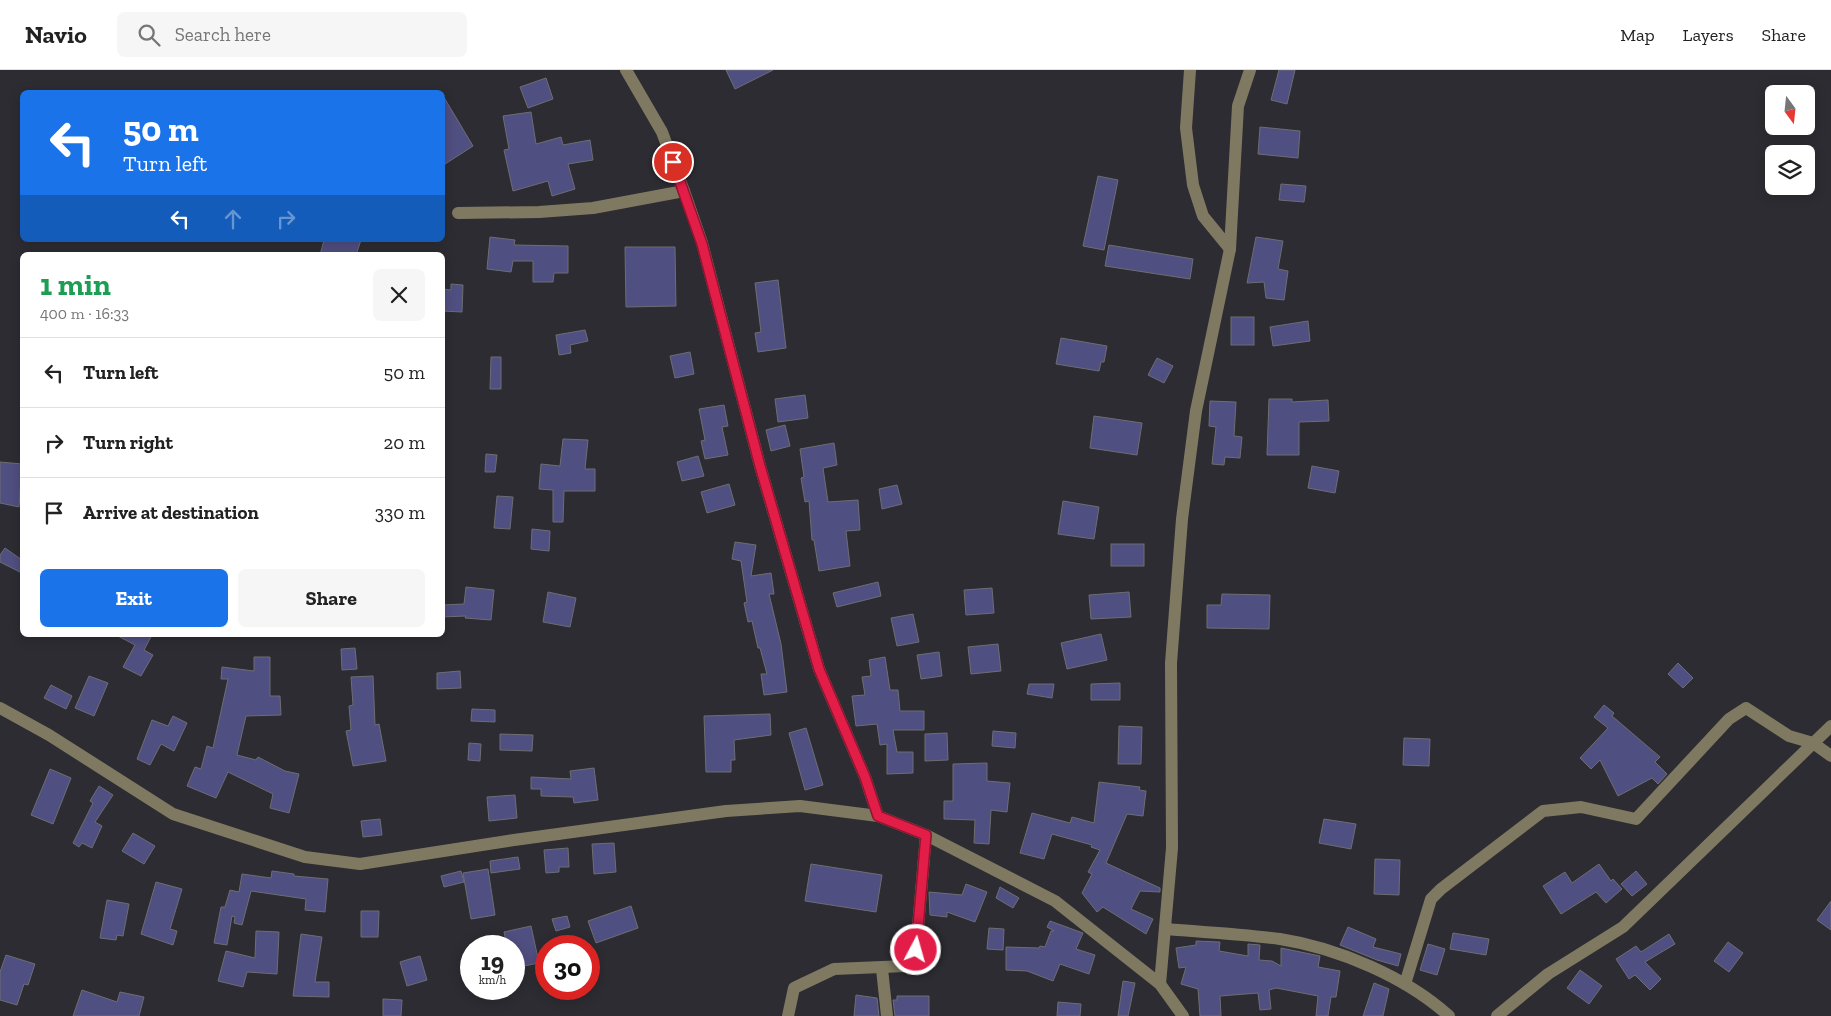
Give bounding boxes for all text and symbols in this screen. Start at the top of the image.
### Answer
search box [117,12,467,57]
text: Navio [25,20,87,49]
icon: search [135,21,163,49]
text: Search here [175,23,271,46]
text: Map [1620,24,1655,46]
text: Layers [1683,24,1734,46]
text: Share [1762,24,1806,46]
north arrow [1765,85,1815,135]
map controls [1765,85,1815,195]
text: 50 m [123,108,199,150]
icon: left [40,110,105,175]
pin [652,141,694,183]
button: layers [1765,145,1815,195]
icon: arrive [659,148,687,176]
text: Turn left [123,150,207,177]
icon: left [166,205,194,233]
icon: ahead [219,205,247,233]
icon: right [272,205,300,233]
text: 1 min [40,267,111,303]
button: close [373,269,425,321]
text: 400 m · 16:33 [40,304,129,323]
icon: left [40,359,68,387]
text: Turn left [83,361,158,384]
text: 50 m [384,361,425,384]
icon: right [40,429,68,457]
text: Turn right [83,431,173,454]
text: 20 m [384,431,425,454]
icon: arrive [40,499,68,527]
text: Arrive at destination [83,501,259,524]
text: 330 m [375,501,425,524]
button: Exit [40,569,228,627]
button: Share [238,569,425,627]
position arrow [889,923,941,975]
speed limit sign: 30 [535,935,600,1000]
text: 19 [481,946,504,976]
text: km/h [479,973,506,987]

